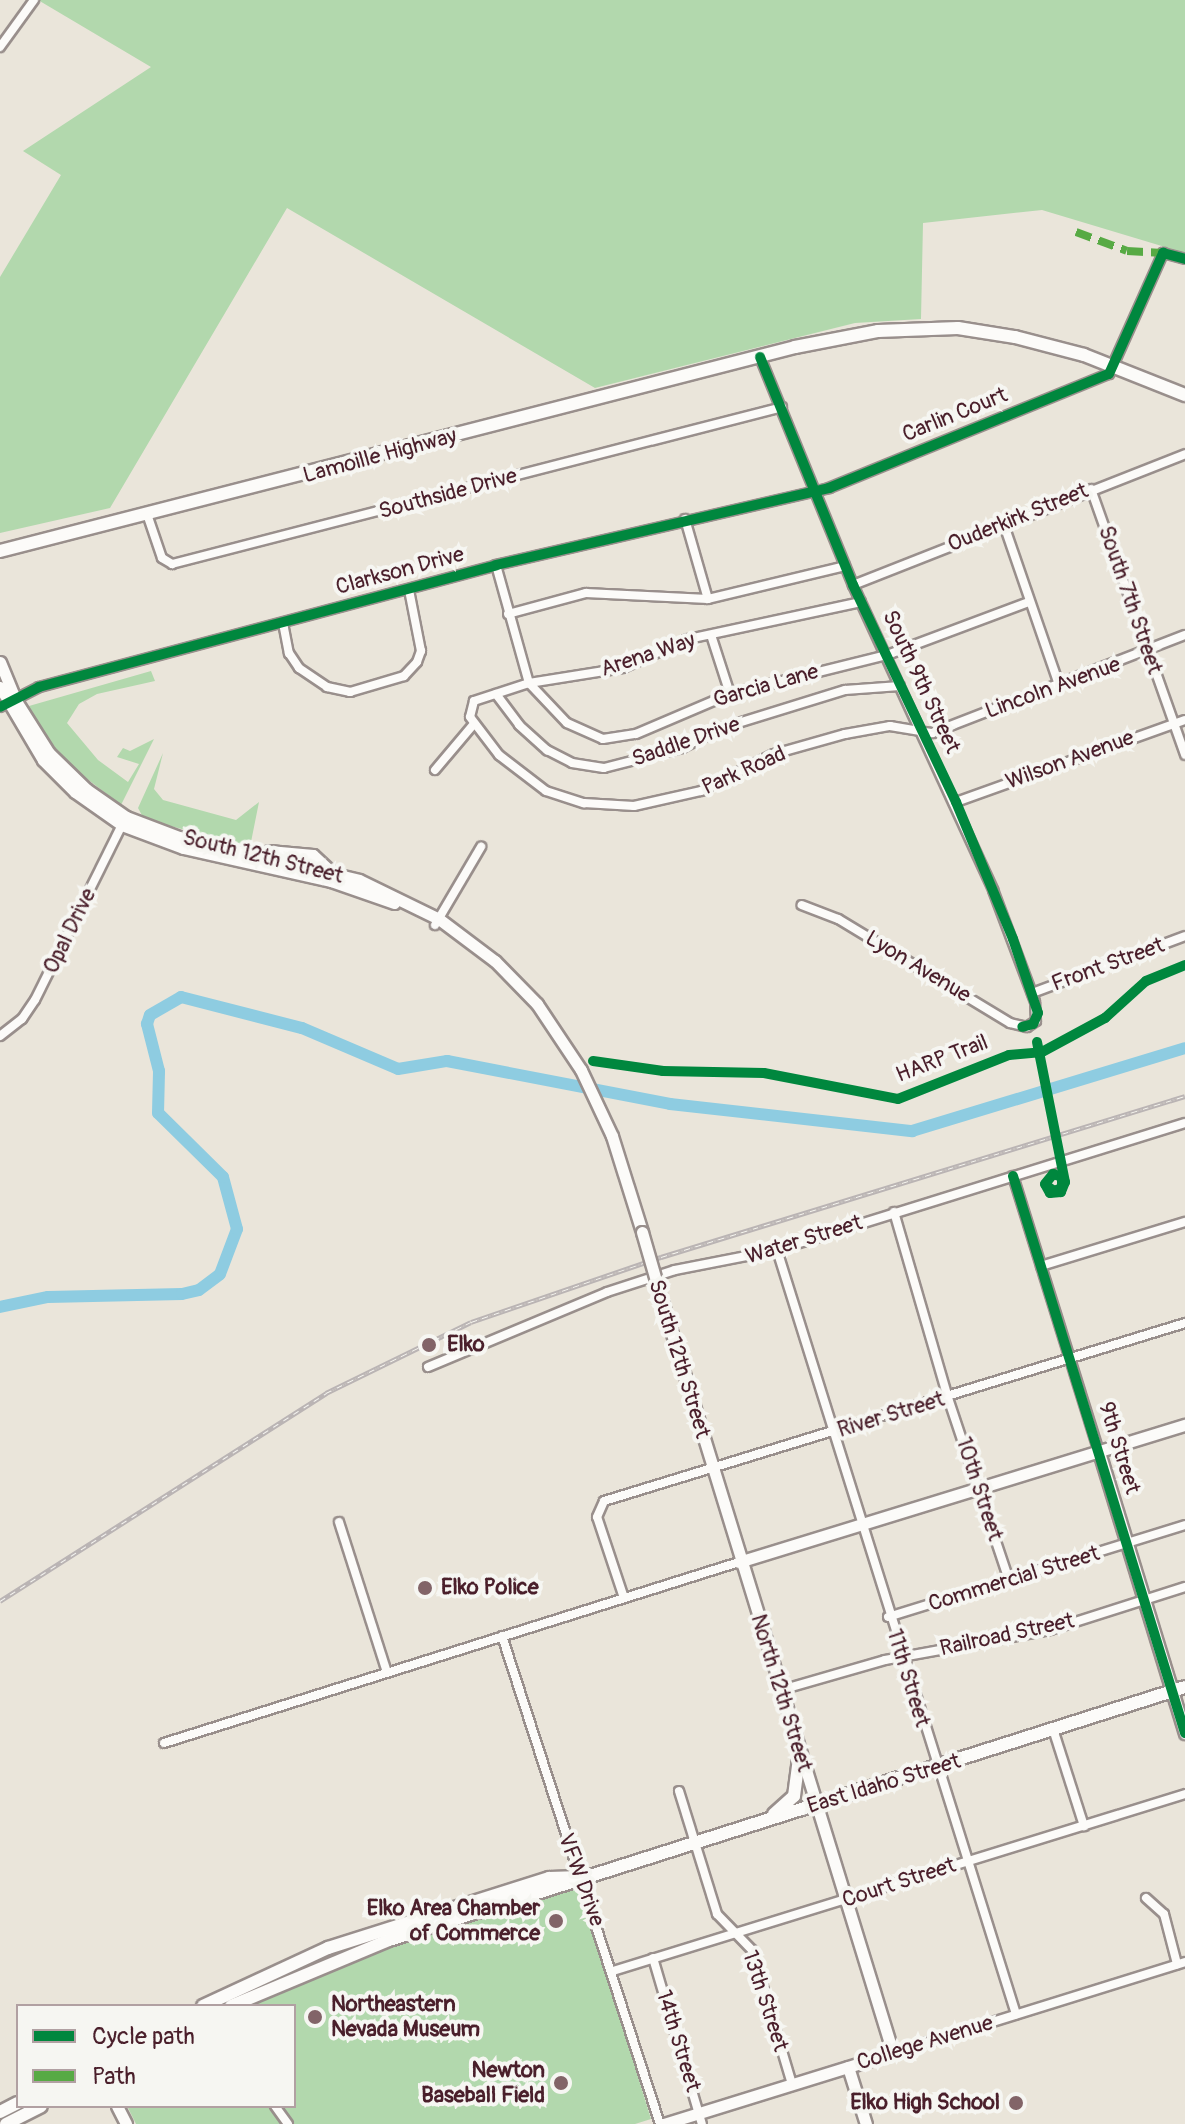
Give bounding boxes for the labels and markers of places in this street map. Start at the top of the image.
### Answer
place label: Elko [447,1332,485,1358]
marker: Elko [418,1334,440,1356]
place label: Elko Police [441,1575,539,1601]
marker: Elko Police [416,1579,434,1597]
place label: Elko Area Chamber of Commerce [367,1895,540,1946]
marker: Elko Area Chamber of Commerce [547,1912,565,1930]
place label: Northeastern Nevada Museum [331,1991,480,2042]
marker: Northeastern Nevada Museum [306,2008,324,2026]
place label: Newton Baseball Field [421,2057,545,2108]
marker: Newton Baseball Field [552,2074,570,2092]
place label: Elko High School [850,2090,1000,2116]
marker: Elko High School [1007,2094,1025,2112]

